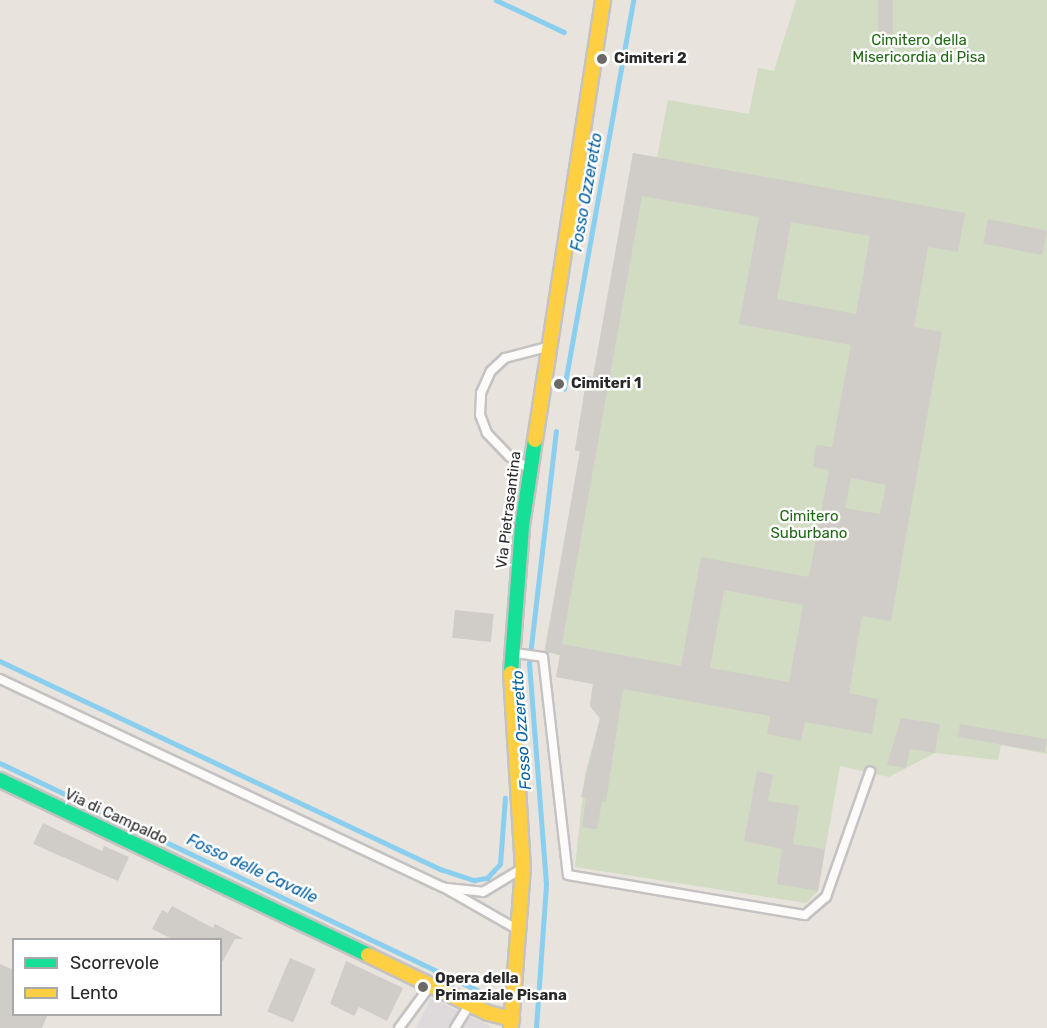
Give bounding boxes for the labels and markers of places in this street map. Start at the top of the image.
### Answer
place label: Cimiteri 2 [614,50,687,68]
marker: Cimiteri 2 [595,52,609,66]
place label: Cimiteri 1 [571,375,642,393]
marker: Cimiteri 1 [552,377,566,391]
place label: Opera della Primaziale Pisana [435,969,567,1004]
marker: Opera della Primaziale Pisana [416,980,430,994]

